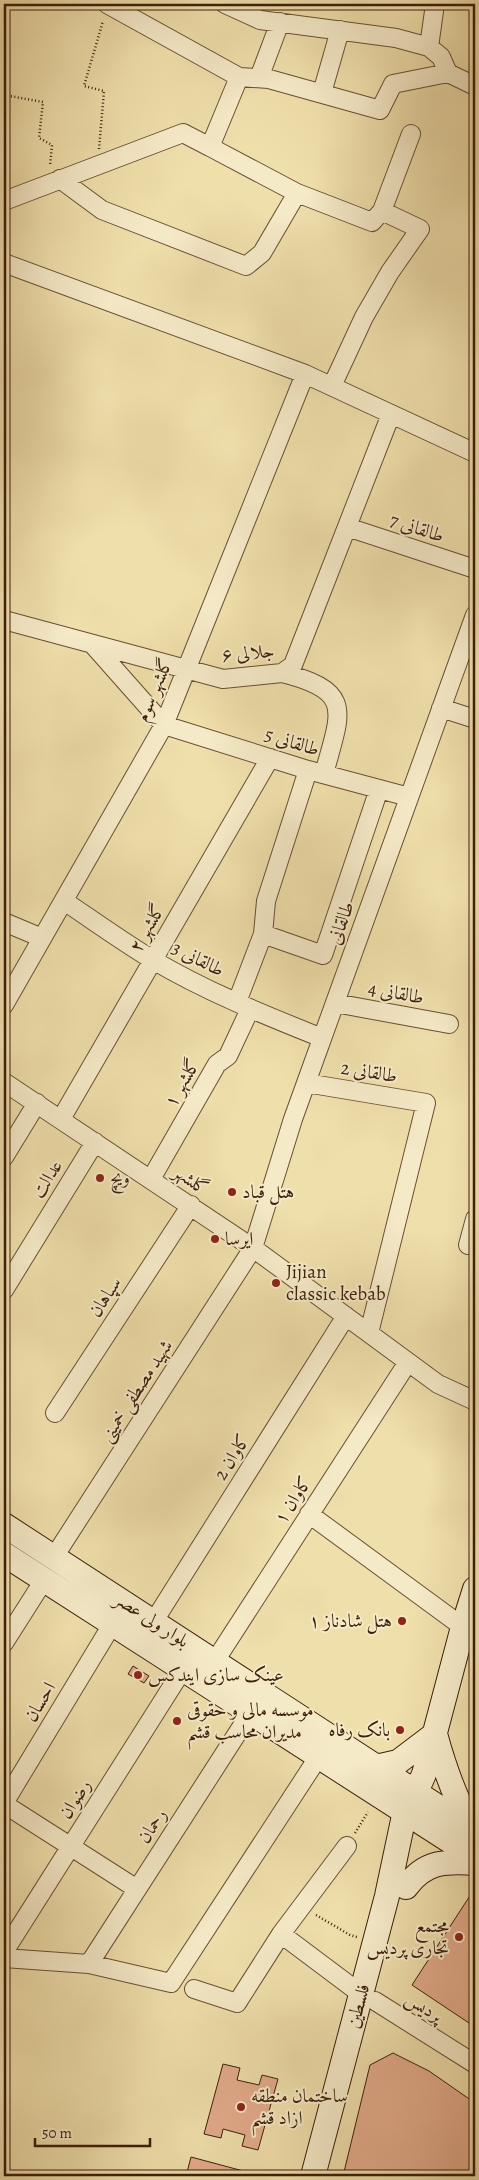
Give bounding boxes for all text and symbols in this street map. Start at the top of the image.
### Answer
street label: طالقانی 7 [387,507,447,549]
street label: جلالی ۶ [220,638,276,668]
street label: گلشهر سوم [129,654,182,727]
street label: طالقانی 5 [261,721,323,763]
street label: طالقانی [321,898,361,948]
street label: گلشهر ۲ [123,899,171,957]
street label: طالقانی 3 [167,935,229,983]
street label: طالقانی 4 [366,975,426,1011]
street label: گلشهر ۱ [158,1054,206,1112]
street label: طالقانی 2 [339,1055,399,1089]
street label: عدالت [25,1155,69,1203]
street label: گلشهر [167,1158,214,1201]
place label: ویچ [110,1165,130,1194]
marker: ویچ [94,1172,106,1184]
place label: هتل قباد [242,1179,294,1205]
marker: هتل قباد [226,1186,238,1198]
place label: ایرسا [225,1226,253,1252]
marker: ایرسا [209,1233,221,1245]
place label: Jijian classic kebab [286,1259,386,1307]
street label: سپاهان [82,1272,128,1322]
marker: Jijian classic kebab [270,1277,282,1289]
street label: شهید مصطفی خمینی [93,1335,179,1447]
street label: کاوان 2 [208,1429,256,1485]
street label: کاوان ۱ [268,1471,318,1529]
street label: بلوار ولی عصر [108,1585,194,1654]
place label: هتل شادناز ۱ [309,1608,392,1634]
marker: هتل شادناز ۱ [396,1615,408,1627]
place label: عینک سازی ایندکس [148,1662,284,1688]
marker: عینک سازی ایندکس [132,1669,144,1681]
street label: احسان [18,1677,62,1727]
place label: موسسه مالی و حقوقی مدیران محاسب قشم [187,1697,314,1751]
marker: موسسه مالی و حقوقی مدیران محاسب قشم [171,1715,183,1727]
place label: بانک رفاه [329,1717,390,1743]
marker: بانک رفاه [394,1724,406,1736]
street label: رضوان [53,1774,97,1824]
street label: رحمان [131,1804,173,1848]
place label: مجتمع تجاری پردیس [367,1913,450,1961]
marker: مجتمع تجاری پردیس [453,1931,465,1943]
street label: فلسطین [340,1981,376,2031]
street label: پردیس [400,1985,449,2030]
place label: ساختمان منطقه ازاد قشم [251,2083,348,2137]
marker: ساختمان منطقه ازاد قشم [235,2101,247,2113]
scale bar [35,2115,150,2147]
text: 50 m [42,2123,72,2143]

